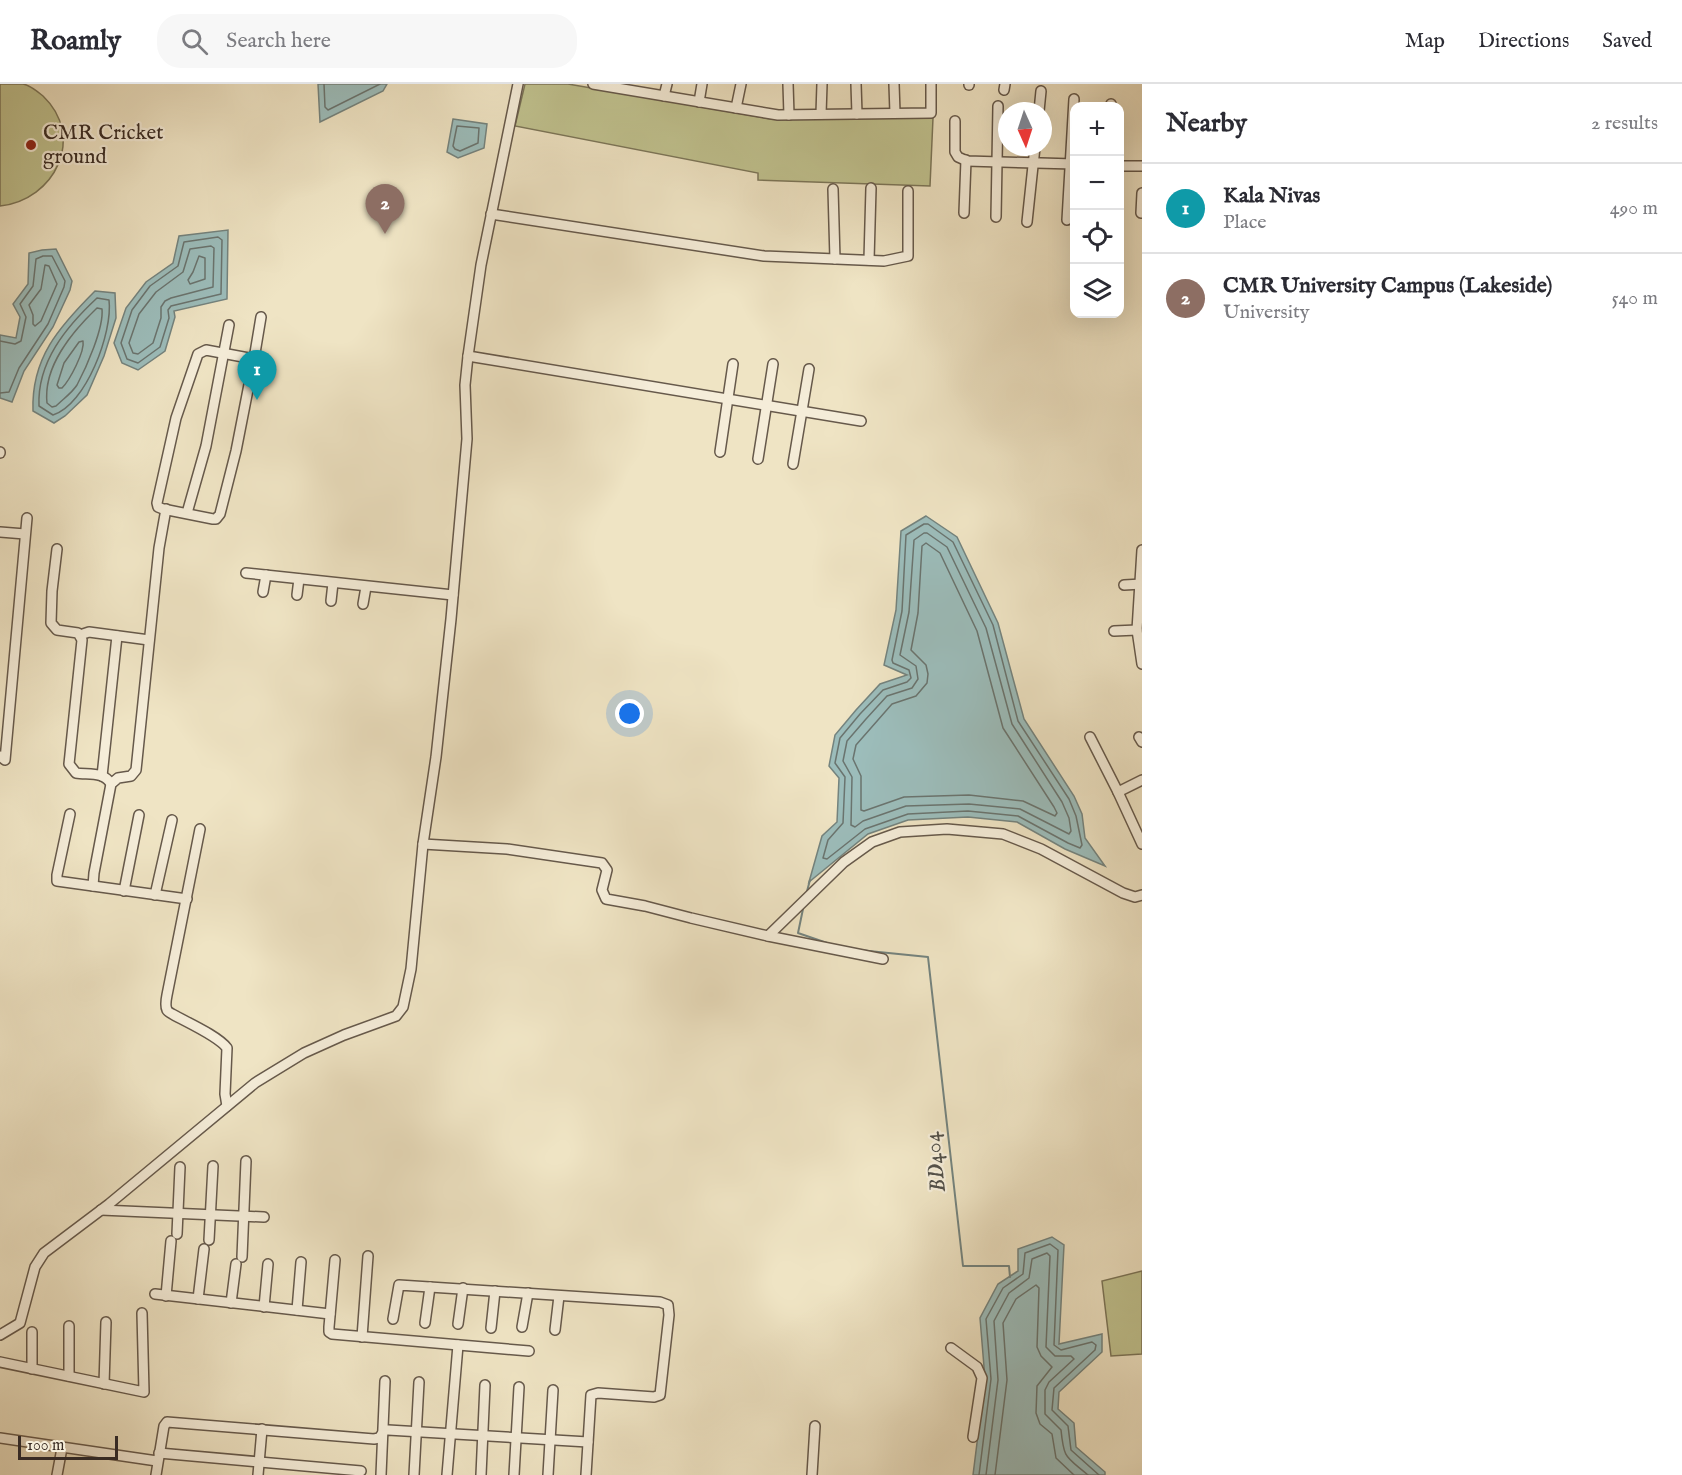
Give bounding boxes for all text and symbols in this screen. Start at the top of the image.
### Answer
search box [157,14,577,68]
text: Roamly [30,24,121,59]
icon: search [178,25,211,58]
text: Search here [226,27,331,55]
text: Map [1405,28,1445,55]
text: Directions [1478,28,1569,55]
text: Saved [1602,28,1652,55]
north arrow [998,102,1052,156]
map controls [1070,102,1124,318]
button: + [1070,102,1124,156]
text: Nearby [1166,107,1247,140]
text: 2 results [1591,111,1658,136]
place label: CMR Cricket ground [43,120,163,171]
marker: CMR Cricket ground [24,138,38,152]
button: − [1070,156,1124,210]
text: Kala Nivas [1223,182,1320,210]
pin: 2 [366,184,404,234]
text: 1 [1182,196,1189,221]
text: 490 m [1610,196,1658,221]
button: locate [1070,210,1124,264]
text: Place [1223,210,1266,235]
button: layers [1070,264,1124,318]
text: CMR University Campus (Lakeside) [1223,272,1552,300]
text: 2 [1181,286,1190,311]
text: 540 m [1611,286,1658,311]
text: University [1223,300,1310,325]
pin: 1 [238,350,276,400]
your location [615,699,644,728]
water label: BD404 [919,1130,953,1194]
scale bar [18,1433,118,1460]
text: 100 m [27,1436,64,1456]

